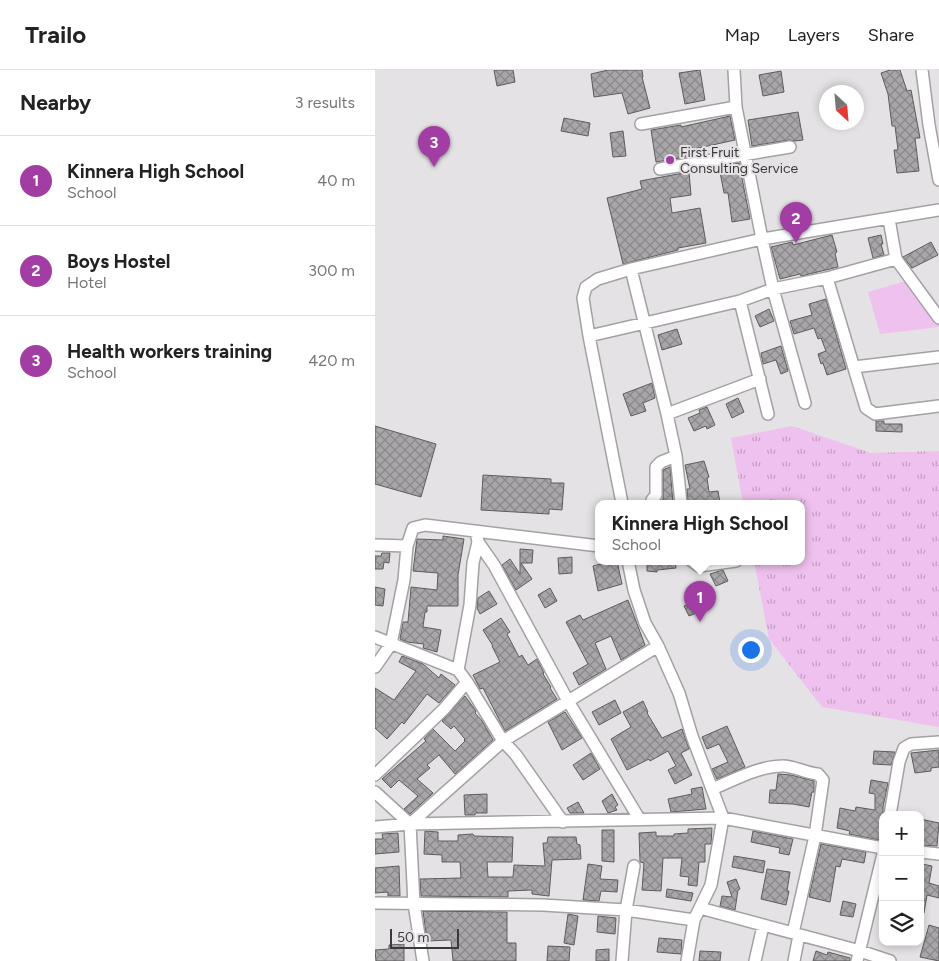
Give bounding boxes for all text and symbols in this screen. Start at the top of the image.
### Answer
text: Trailo [25,20,86,49]
text: Map [725,24,760,46]
text: Layers [788,24,840,46]
text: Share [868,24,914,46]
north arrow [819,85,864,130]
text: Nearby [20,90,91,115]
text: 3 results [295,93,355,112]
pin: 3 [418,126,450,167]
place label: First Fruit Consulting Service [680,144,799,177]
marker: First Fruit Consulting Service [664,154,676,166]
text: Kinnera High School [67,160,244,183]
text: 1 [33,171,39,190]
text: 40 m [317,171,355,190]
text: School [67,183,117,202]
pin: 2 [780,202,812,243]
text: Boys Hostel [67,250,170,273]
text: 2 [31,261,41,280]
text: 300 m [308,261,355,280]
text: Hotel [67,273,107,292]
text: Health workers training [67,340,272,363]
text: 3 [32,351,40,370]
text: 420 m [308,351,355,370]
text: School [67,363,117,382]
popup [595,500,805,565]
text: Kinnera High School [611,512,789,535]
text: School [611,535,661,554]
pin: 1 [684,581,716,622]
your location [738,637,764,663]
map controls [879,811,924,946]
button: + [879,811,924,856]
button: − [879,856,924,901]
button: layers [879,901,924,946]
scale bar [390,926,459,949]
text: 50 m [397,929,429,946]

